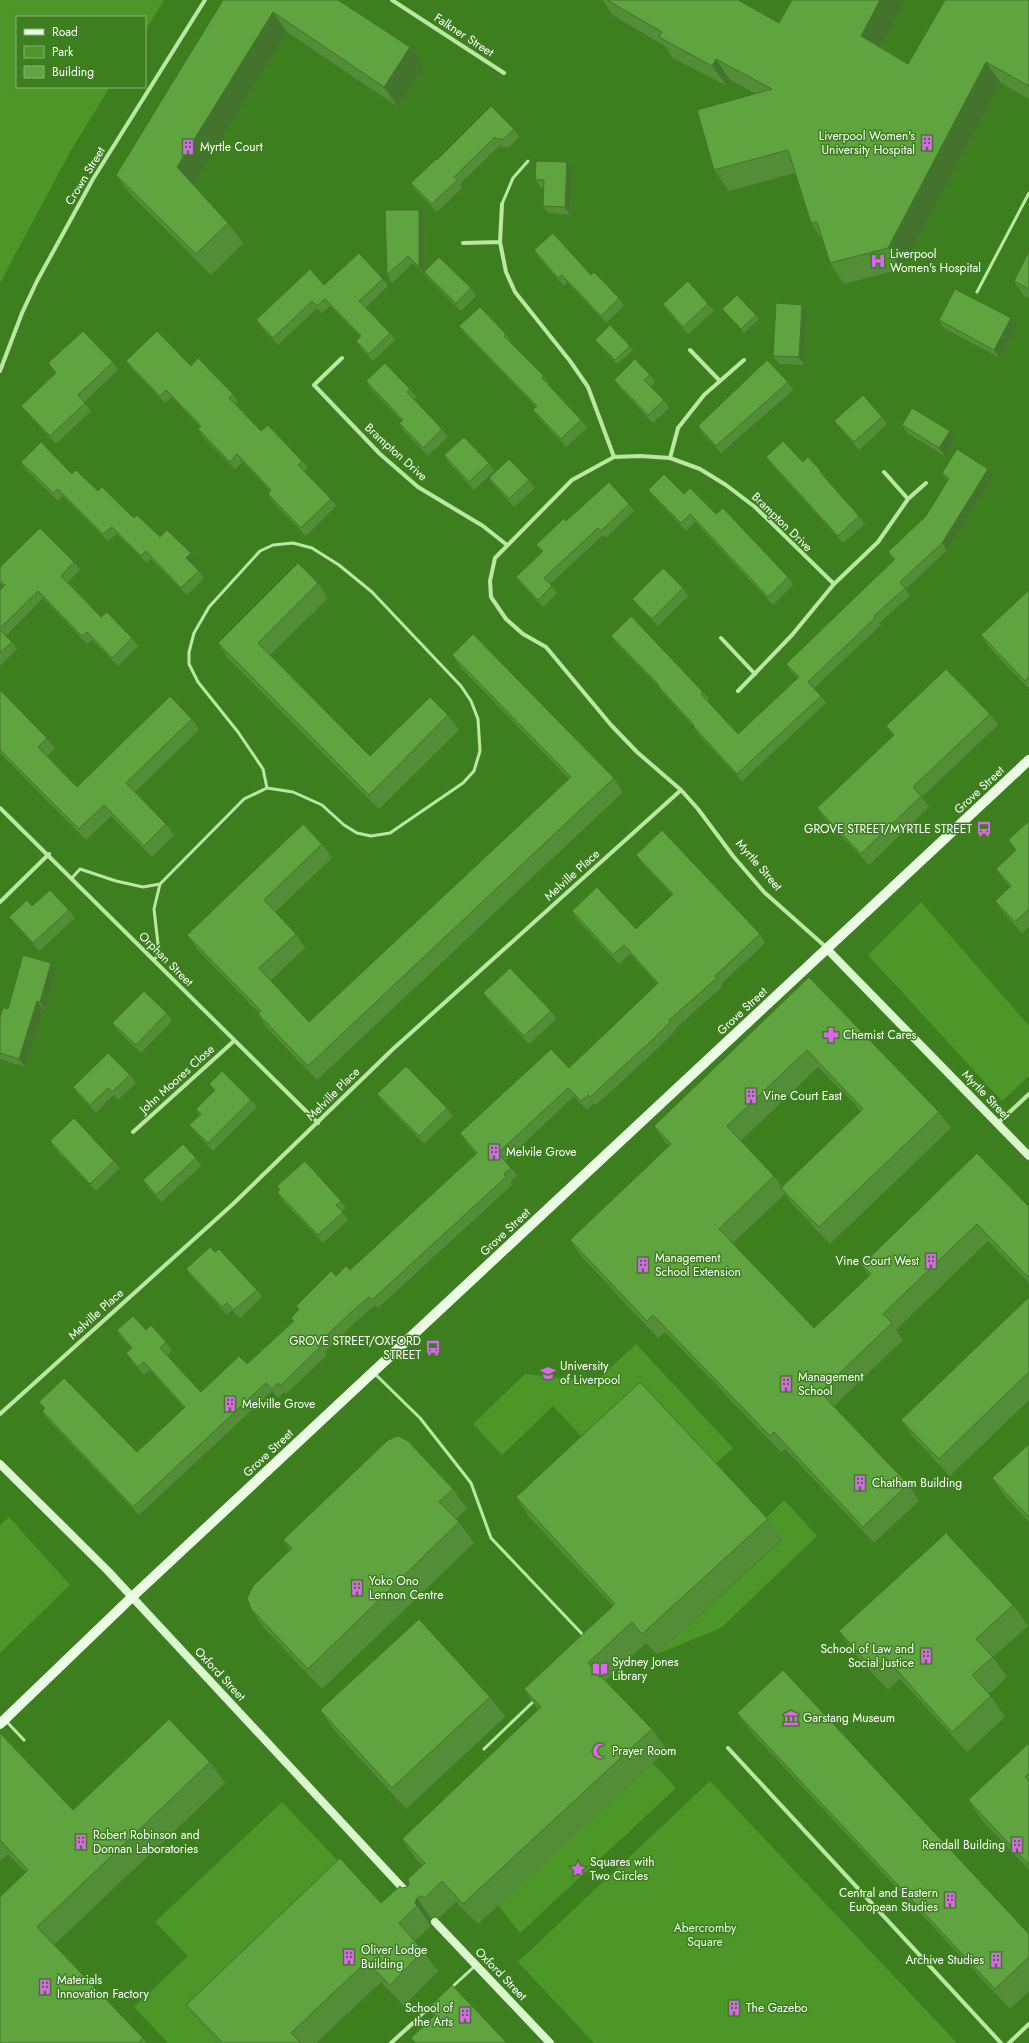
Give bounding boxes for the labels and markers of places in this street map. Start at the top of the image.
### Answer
place label: Liverpool Women's University Hospital [819,127,915,159]
building icon: Liverpool Women's University Hospital [918,134,936,152]
building icon: Myrtle Court [179,138,197,156]
place label: Myrtle Court [200,138,263,156]
place label: Liverpool Women's Hospital [890,245,981,277]
hospital icon: Liverpool Women's Hospital [869,252,887,270]
place label: GROVE STREET/MYRTLE STREET [804,820,972,838]
bus stop icon: GROVE STREET/MYRTLE STREET [975,820,993,838]
pharmacy icon: Chemist Cares [822,1026,840,1044]
place label: Chemist Cares [843,1026,917,1044]
building icon: Vine Court East [742,1087,760,1105]
place label: Vine Court East [763,1087,842,1105]
building icon: Melvile Grove [485,1143,503,1161]
place label: Melvile Grove [506,1143,577,1161]
place label: Management School Extension [655,1249,741,1281]
place label: Vine Court West [835,1252,919,1270]
building icon: Vine Court West [922,1252,940,1270]
building icon: Management School Extension [634,1256,652,1274]
place label: GROVE STREET/OXFORD STREET [289,1332,421,1364]
bus stop icon: GROVE STREET/OXFORD STREET [424,1339,442,1357]
place label: University of Liverpool [560,1357,620,1389]
school or university icon: University of Liverpool [539,1364,557,1382]
place label: Management School [798,1368,863,1400]
building icon: Management School [777,1375,795,1393]
building icon: Melville Grove [221,1395,239,1413]
place label: Melville Grove [242,1395,315,1413]
building icon: Chatham Building [851,1474,869,1492]
place label: Chatham Building [872,1474,962,1492]
place label: Yoko Ono Lennon Centre [369,1572,443,1604]
building icon: Yoko Ono Lennon Centre [348,1579,366,1597]
place label: School of Law and Social Justice [821,1640,914,1672]
building icon: School of Law and Social Justice [917,1647,935,1665]
place label: Sydney Jones Library [612,1653,679,1685]
library icon: Sydney Jones Library [591,1660,609,1678]
museum icon: Garstang Museum [782,1709,800,1727]
place label: Garstang Museum [803,1709,895,1727]
mosque icon: Prayer Room [591,1742,609,1760]
place label: Prayer Room [612,1742,676,1760]
place label: Robert Robinson and Donnan Laboratories [93,1826,200,1858]
building icon: Robert Robinson and Donnan Laboratories [72,1833,90,1851]
place label: Rendall Building [922,1836,1005,1854]
building icon: Rendall Building [1008,1836,1026,1854]
place label: Squares with Two Circles [590,1853,655,1885]
place icon: Squares with Two Circles [569,1860,587,1878]
place label: Central and Eastern European Studies [839,1884,938,1916]
building icon: Central and Eastern European Studies [941,1891,959,1909]
place label: Oliver Lodge Building [361,1941,427,1973]
building icon: Oliver Lodge Building [340,1948,358,1966]
place label: Archive Studies [905,1951,984,1969]
building icon: Archive Studies [987,1951,1005,1969]
place label: Materials Innovation Factory [57,1971,149,2003]
building icon: Materials Innovation Factory [36,1978,54,1996]
place label: School of the Arts [405,1999,454,2031]
building icon: The Gazebo [725,1999,743,2017]
place label: The Gazebo [746,1999,808,2017]
building icon: School of the Arts [456,2006,474,2024]

